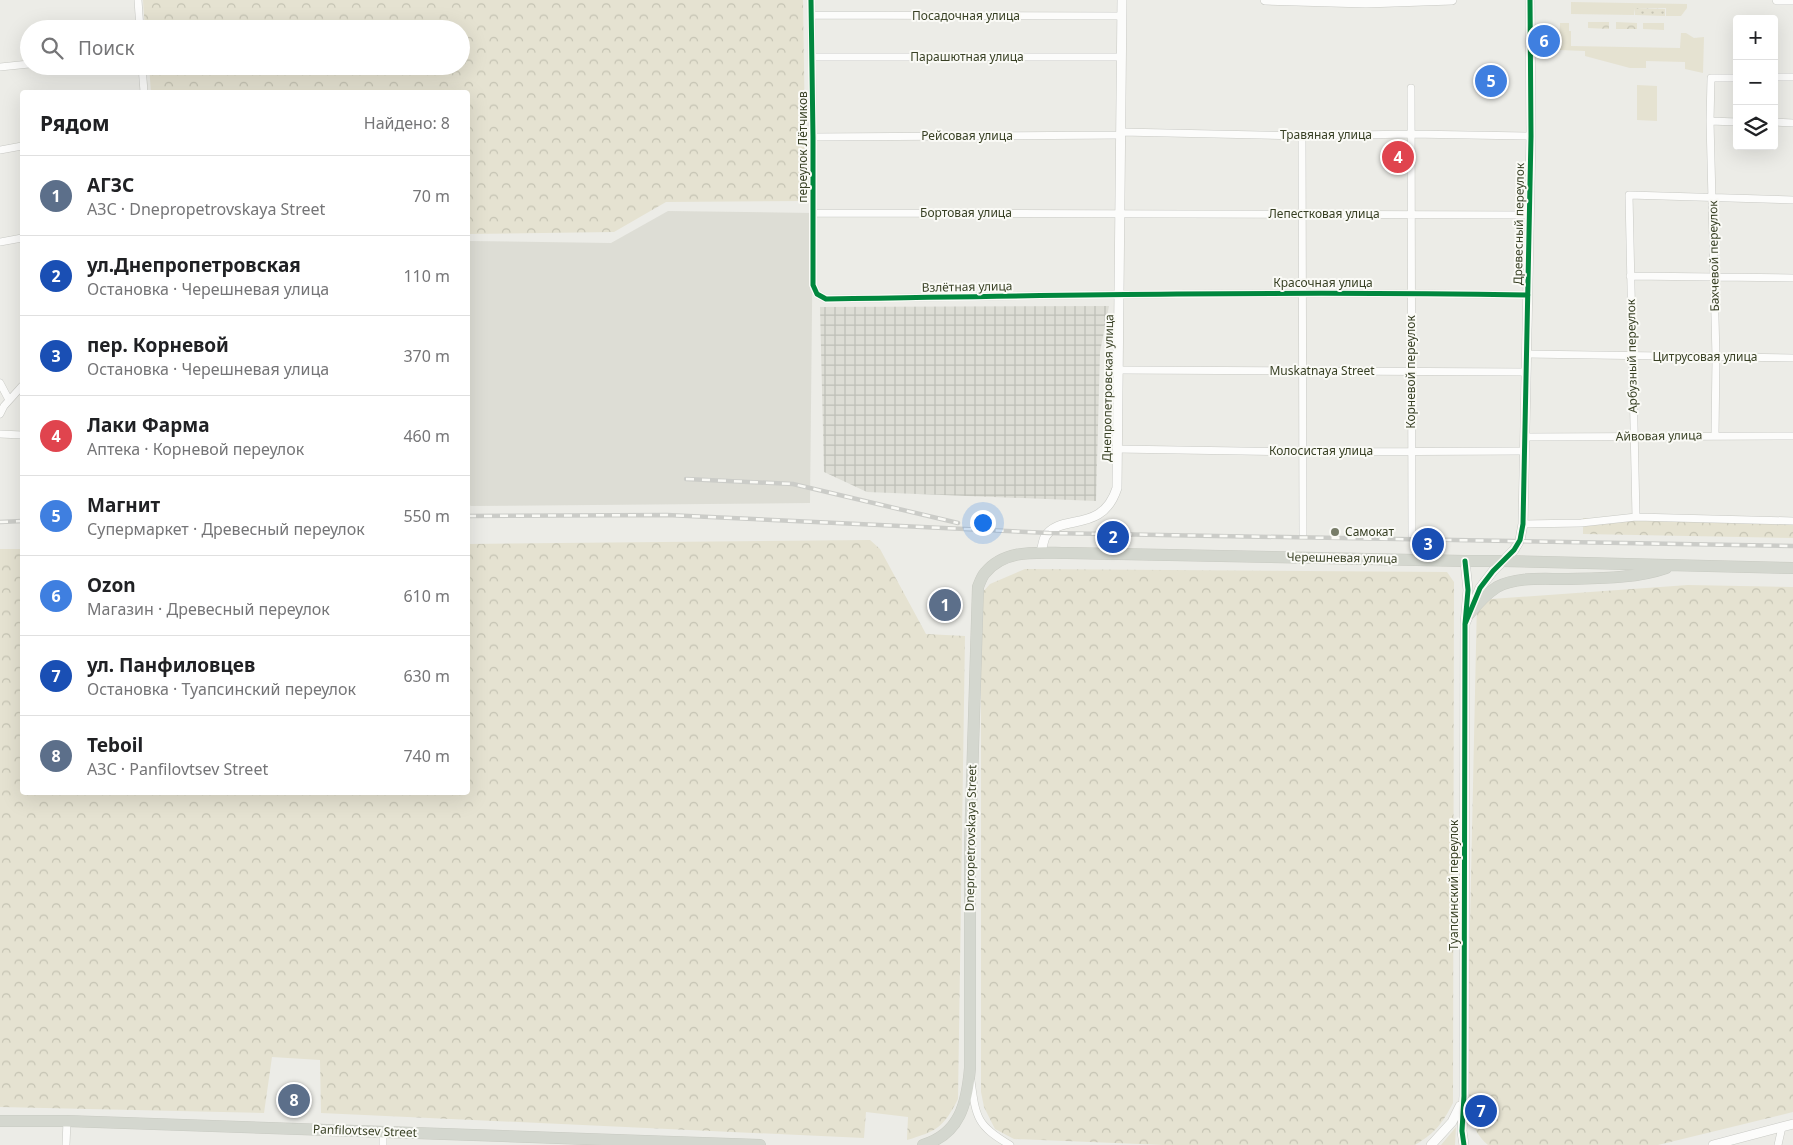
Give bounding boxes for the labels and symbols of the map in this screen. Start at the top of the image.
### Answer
street label: Посадочная улица [912,7,1020,24]
pin: 6 [1528,22,1560,60]
street label: Парашютная улица [910,48,1024,65]
pin: 5 [1475,62,1507,100]
street label: переулок Лётчиков [794,91,811,203]
street label: Травяная улица [1280,126,1372,143]
street label: Рейсовая улица [921,127,1013,144]
pin: 4 [1382,138,1414,176]
street label: Древесный переулок [1509,162,1528,285]
street label: Бахчевой переулок [1704,200,1723,312]
street label: Бортовая улица [920,204,1012,221]
street label: Лепестковая улица [1268,205,1380,222]
street label: Красочная улица [1273,274,1373,291]
street label: Взлётная улица [921,277,1013,296]
street label: Арбузный переулок [1622,298,1641,413]
street label: Днепропетровская улица [1098,314,1117,462]
street label: Корневой переулок [1402,315,1419,429]
street label: Цитрусовая улица [1652,348,1758,365]
street label: Muskatnaya Street [1269,362,1375,379]
street label: Айвовая улица [1616,426,1702,445]
street label: Колосистая улица [1269,442,1373,459]
your location [970,510,996,536]
pin: 2 [1097,518,1129,556]
place label: Самокат [1345,523,1394,540]
pin: 3 [1412,525,1444,563]
marker: Самокат [1329,526,1341,538]
street label: Черешневая улица [1286,548,1398,567]
pin: 1 [929,586,961,624]
street label: Dnepropetrovskaya Street [961,764,980,912]
street label: Туапсинский переулок [1445,819,1462,950]
pin: 8 [278,1081,310,1119]
pin: 7 [1465,1092,1497,1130]
street label: Panfilovtsev Street [313,1120,418,1141]

